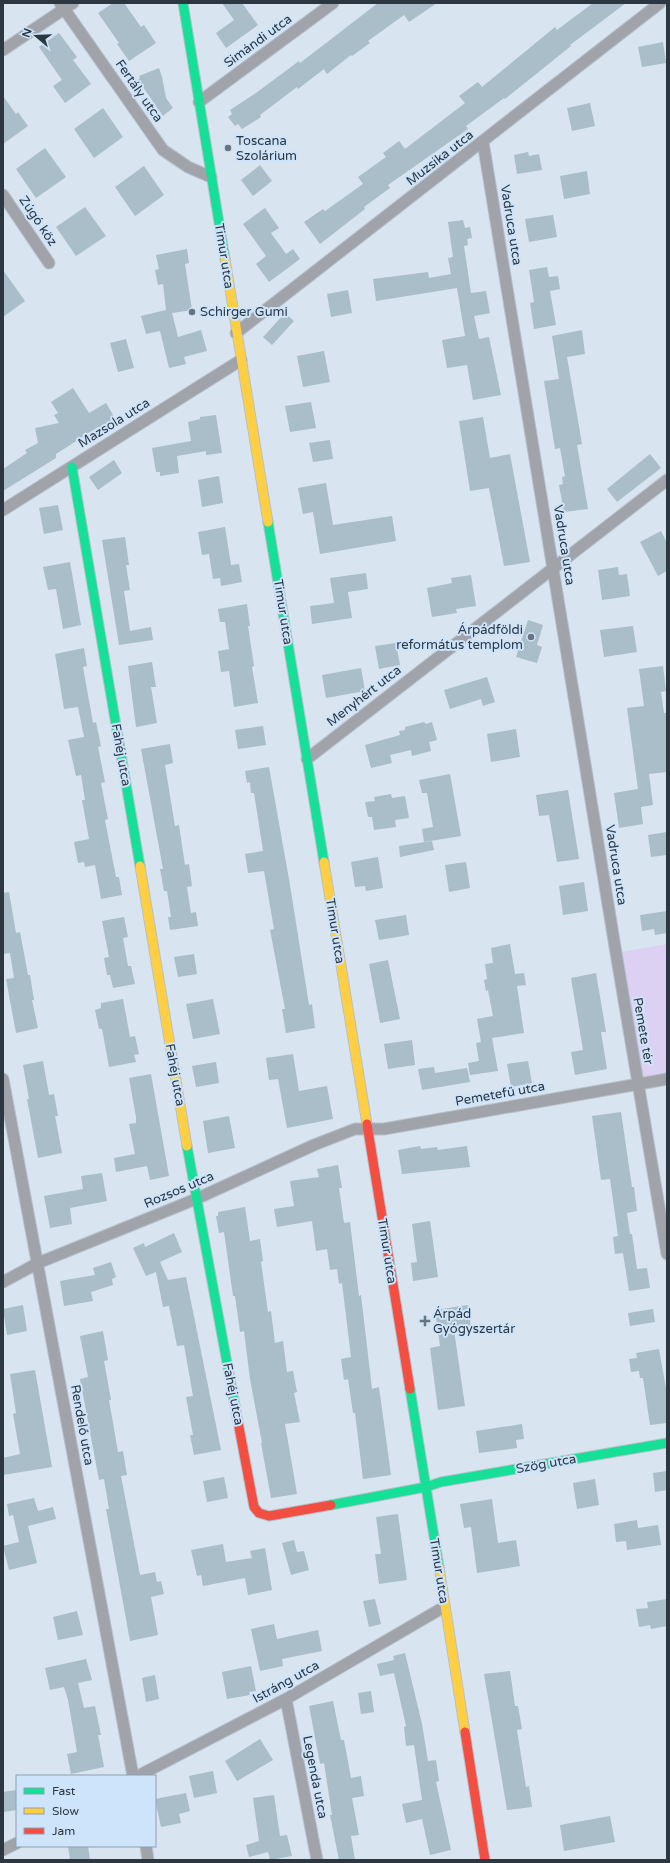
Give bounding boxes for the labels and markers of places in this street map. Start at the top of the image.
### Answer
place label: Toscana Szolárium [236,133,297,164]
marker: Toscana Szolárium [223,143,233,153]
place label: Schirger Gumi [200,304,288,320]
marker: Schirger Gumi [187,307,197,317]
place label: Árpádföldi református templom [396,622,523,653]
marker: Árpádföldi református templom [526,632,536,642]
place label: Árpád Gyógyszertár [433,1306,515,1337]
marker: Árpád Gyógyszertár [420,1316,430,1326]

